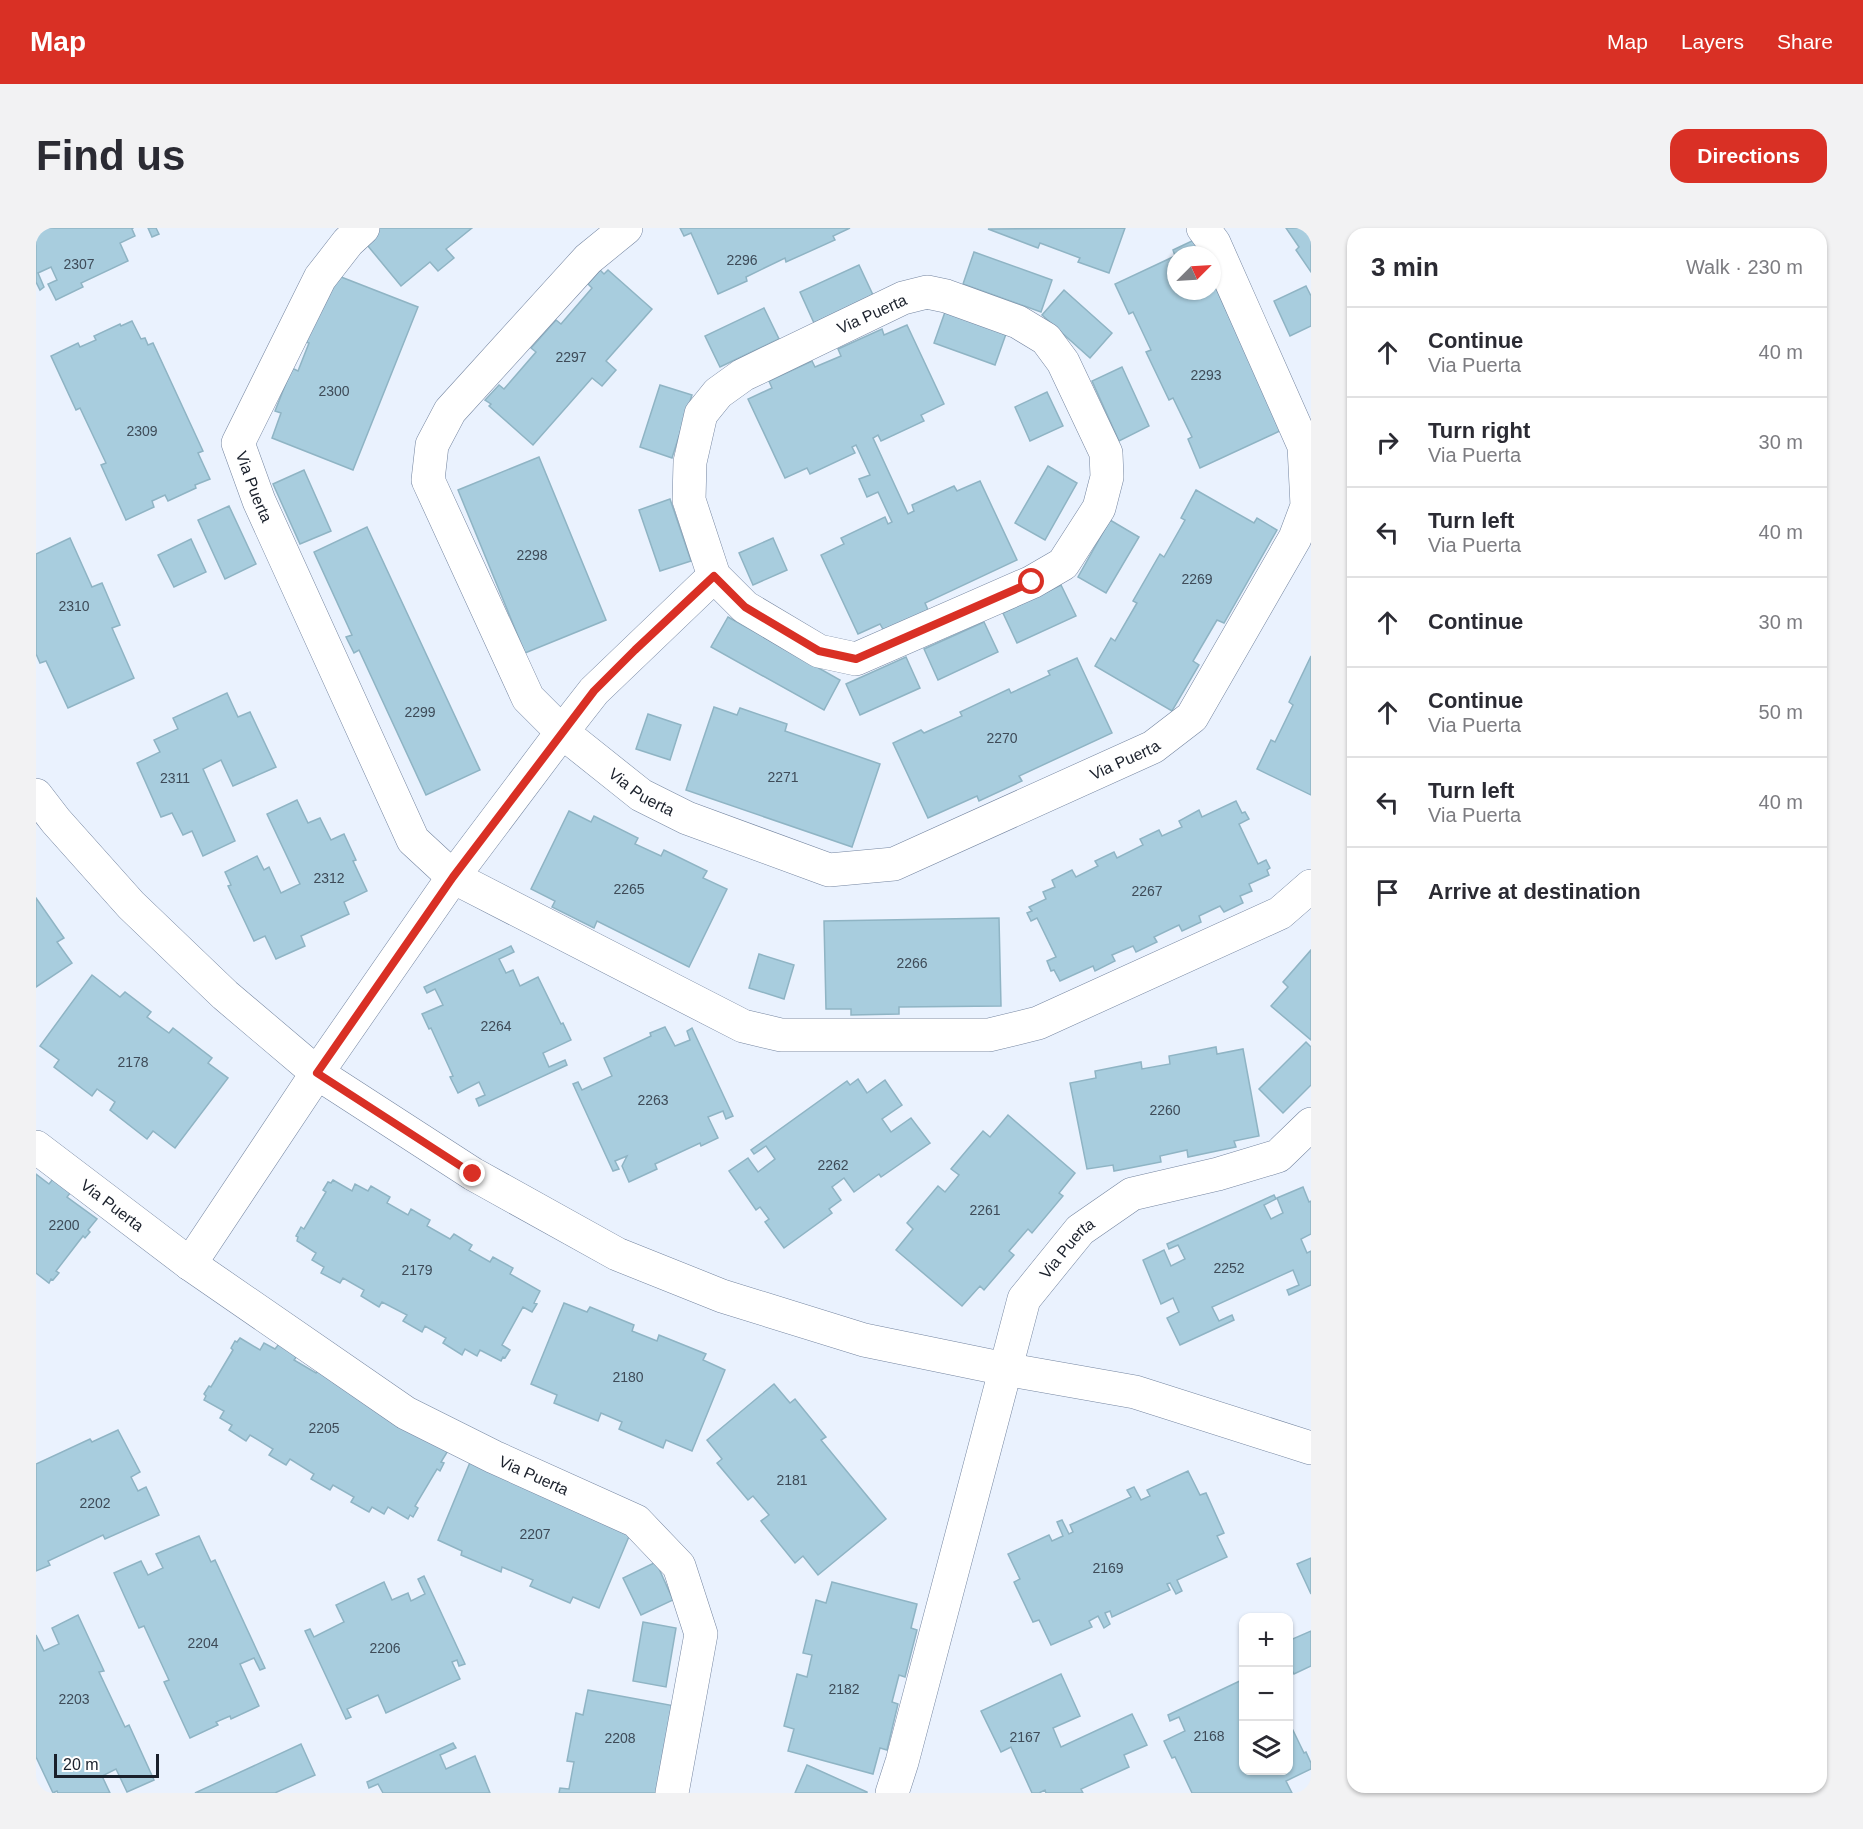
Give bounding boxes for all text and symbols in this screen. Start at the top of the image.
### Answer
text: Map [30,26,86,57]
text: Map [1607,30,1648,53]
text: Layers [1681,30,1744,53]
text: Share [1777,30,1833,53]
button: Directions [1670,129,1827,183]
text: Find us [36,132,185,179]
north arrow [1167,246,1221,300]
house number: 2296 [726,252,758,268]
text: 3 min [1371,252,1439,282]
house number: 2307 [63,256,95,272]
text: Walk · 230 m [1686,256,1803,278]
street label: Via Puerta [835,291,910,337]
text: Continue [1428,328,1523,353]
icon: ahead [1371,336,1404,369]
text: 40 m [1759,341,1803,363]
house number: 2297 [555,349,587,365]
text: Via Puerta [1428,354,1521,376]
house number: 2293 [1190,367,1222,383]
house number: 2300 [318,383,350,399]
text: Turn right [1428,418,1530,443]
house number: 2309 [126,423,158,439]
icon: right [1371,426,1404,459]
text: 30 m [1759,431,1803,453]
text: Via Puerta [1428,444,1521,466]
street label: Via Puerta [233,449,276,525]
text: Turn left [1428,508,1514,533]
icon: left [1371,516,1404,549]
text: 40 m [1759,521,1803,543]
text: Via Puerta [1428,534,1521,556]
house number: 2298 [516,547,548,563]
route start [1018,568,1044,594]
house number: 2269 [1181,571,1213,587]
house number: 2310 [58,598,90,614]
icon: ahead [1371,606,1404,639]
text: Continue [1428,609,1523,634]
text: 30 m [1759,611,1803,633]
text: Continue [1428,688,1523,713]
icon: ahead [1371,696,1404,729]
text: 50 m [1759,701,1803,723]
house number: 2299 [404,704,436,720]
text: Via Puerta [1428,714,1521,736]
house number: 2270 [986,730,1018,746]
street label: Via Puerta [1087,736,1163,783]
street label: Via Puerta [606,765,677,819]
house number: 2271 [767,769,799,785]
house number: 2311 [160,770,190,786]
text: Turn left [1428,778,1514,803]
icon: left [1371,786,1404,819]
text: 40 m [1759,791,1803,813]
text: Via Puerta [1428,804,1521,826]
house number: 2312 [313,870,345,886]
icon: arrive [1371,876,1404,909]
text: Arrive at destination [1428,879,1641,904]
house number: 2265 [613,881,645,897]
house number: 2267 [1131,883,1163,899]
house number: 2266 [896,955,928,971]
house number: 2264 [480,1018,512,1034]
house number: 2178 [117,1054,149,1070]
house number: 2263 [637,1092,669,1108]
house number: 2260 [1149,1102,1181,1118]
house number: 2262 [817,1157,849,1173]
route end [459,1160,485,1186]
street label: Via Puerta [78,1176,147,1234]
house number: 2261 [969,1202,1001,1218]
street label: Via Puerta [1036,1214,1097,1282]
house number: 2200 [48,1217,80,1233]
house number: 2252 [1213,1260,1245,1276]
house number: 2179 [401,1262,433,1278]
house number: 2180 [612,1369,644,1385]
house number: 2205 [308,1420,340,1436]
street label: Via Puerta [496,1452,571,1498]
house number: 2181 [776,1472,808,1488]
house number: 2202 [79,1495,111,1511]
house number: 2207 [519,1526,551,1542]
house number: 2169 [1092,1560,1124,1576]
map controls [1239,1613,1293,1775]
button: + [1239,1613,1293,1667]
house number: 2204 [187,1635,219,1651]
house number: 2206 [369,1640,401,1656]
button: − [1239,1667,1293,1721]
house number: 2182 [828,1681,860,1697]
house number: 2203 [58,1691,90,1707]
button: layers [1239,1721,1293,1775]
house number: 2168 [1193,1728,1225,1744]
house number: 2167 [1009,1729,1041,1745]
house number: 2208 [604,1730,636,1746]
scale bar [54,1751,159,1778]
text: 20 m [63,1756,99,1773]

